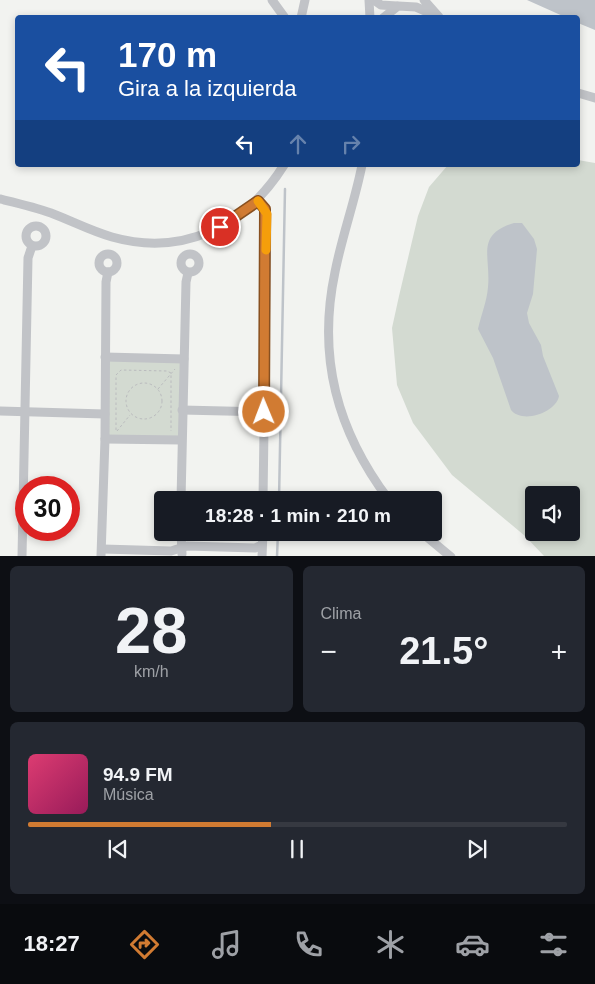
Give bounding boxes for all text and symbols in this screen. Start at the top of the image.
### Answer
icon: left [35,35,100,100]
text: 170 m [118,35,217,74]
text: Gira a la izquierda [118,76,297,101]
icon: left [231,130,259,158]
icon: ahead [284,130,312,158]
icon: right [337,130,365,158]
pin [199,206,241,248]
icon: arrive [206,213,234,241]
position arrow [237,385,289,437]
speed limit sign: 30 [15,476,80,541]
map controls [525,486,580,541]
button: sound [525,486,580,541]
text: 18:28 · 1 min · 210 m [205,505,391,526]
text: 28 [115,594,187,667]
text: Clima [321,605,361,622]
text: 21.5° [399,630,488,672]
text: − [321,636,337,667]
text: + [551,636,567,667]
text: km/h [134,663,169,680]
text: 94.9 FM [103,764,173,785]
text: Música [103,786,154,803]
icon: previous [104,835,132,863]
icon: pause [283,835,311,863]
icon: next [463,835,491,863]
icon: directions [127,927,162,962]
icon: music [209,927,244,962]
icon: phone [291,927,326,962]
icon: climate [373,927,408,962]
icon: car [455,927,490,962]
icon: filters [536,927,571,962]
text: 18:27 [23,931,80,956]

